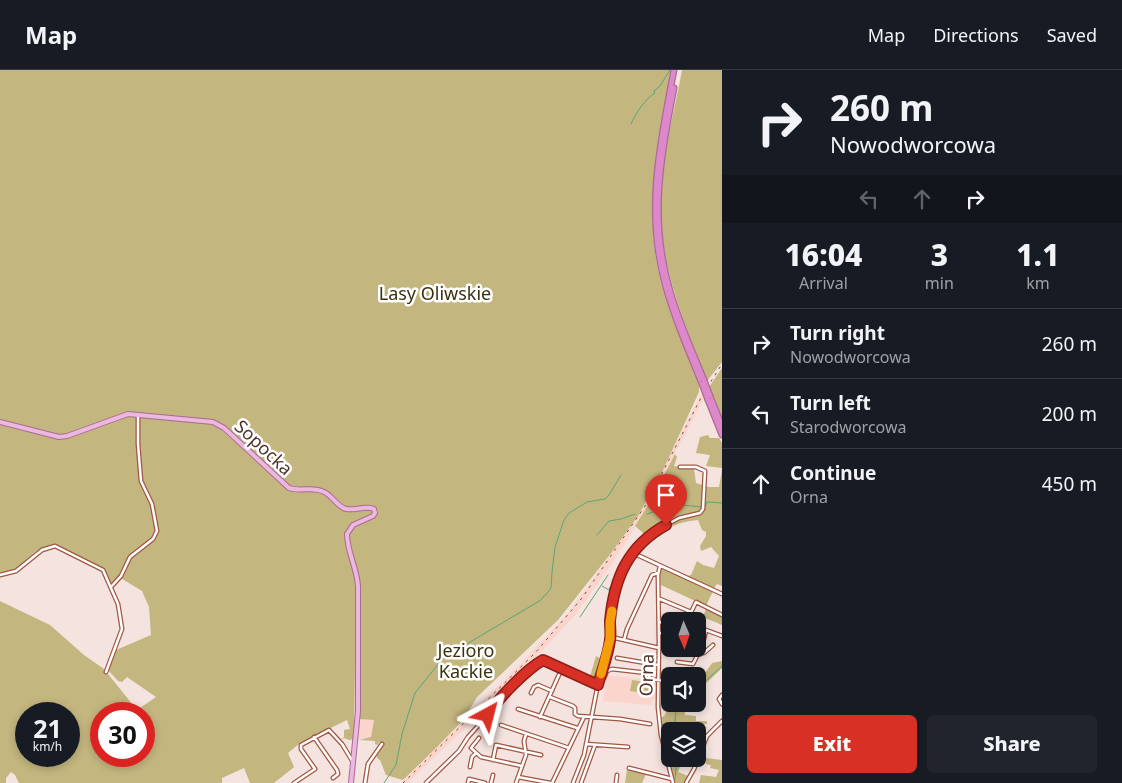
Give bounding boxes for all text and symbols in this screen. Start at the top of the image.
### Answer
text: Map [25,18,77,51]
text: Map [868,23,905,47]
text: Directions [933,23,1019,47]
text: Saved [1047,23,1097,47]
text: 260 m [830,84,933,131]
icon: right [747,90,812,155]
text: Nowodworcowa [830,129,996,159]
icon: left [855,185,883,213]
icon: ahead [908,185,936,213]
icon: right [961,185,989,213]
text: 16:04 [784,234,862,275]
text: 3 [931,234,948,275]
text: 1.1 [1016,234,1060,275]
text: Arrival [799,272,848,294]
text: min [925,272,954,294]
text: km [1026,272,1050,294]
park label: Lasy Oliwskie [379,281,491,305]
text: Turn right [790,320,885,346]
icon: right [747,330,775,358]
text: 260 m [1042,331,1097,357]
text: Nowodworcowa [790,346,911,368]
text: Turn left [790,390,871,416]
icon: left [747,400,775,428]
text: 200 m [1042,401,1097,427]
street label: Sopocka [230,414,298,480]
text: Starodworcowa [790,416,906,438]
text: Continue [790,460,876,486]
icon: ahead [747,470,775,498]
text: 450 m [1042,471,1097,497]
pin [645,474,687,525]
icon: arrive [652,481,680,509]
text: Orna [790,486,828,508]
north arrow [661,612,706,658]
map controls [661,612,706,767]
park label: Jezioro Kackie [436,638,494,683]
street label: Orna [633,653,659,697]
button: sound [661,667,706,712]
position arrow [461,688,513,740]
speed limit sign: 30 [90,702,155,767]
text: 21 [33,711,62,745]
button: Exit [747,715,917,773]
button: Share [927,715,1097,773]
button: layers [661,722,706,767]
text: km/h [33,738,62,755]

